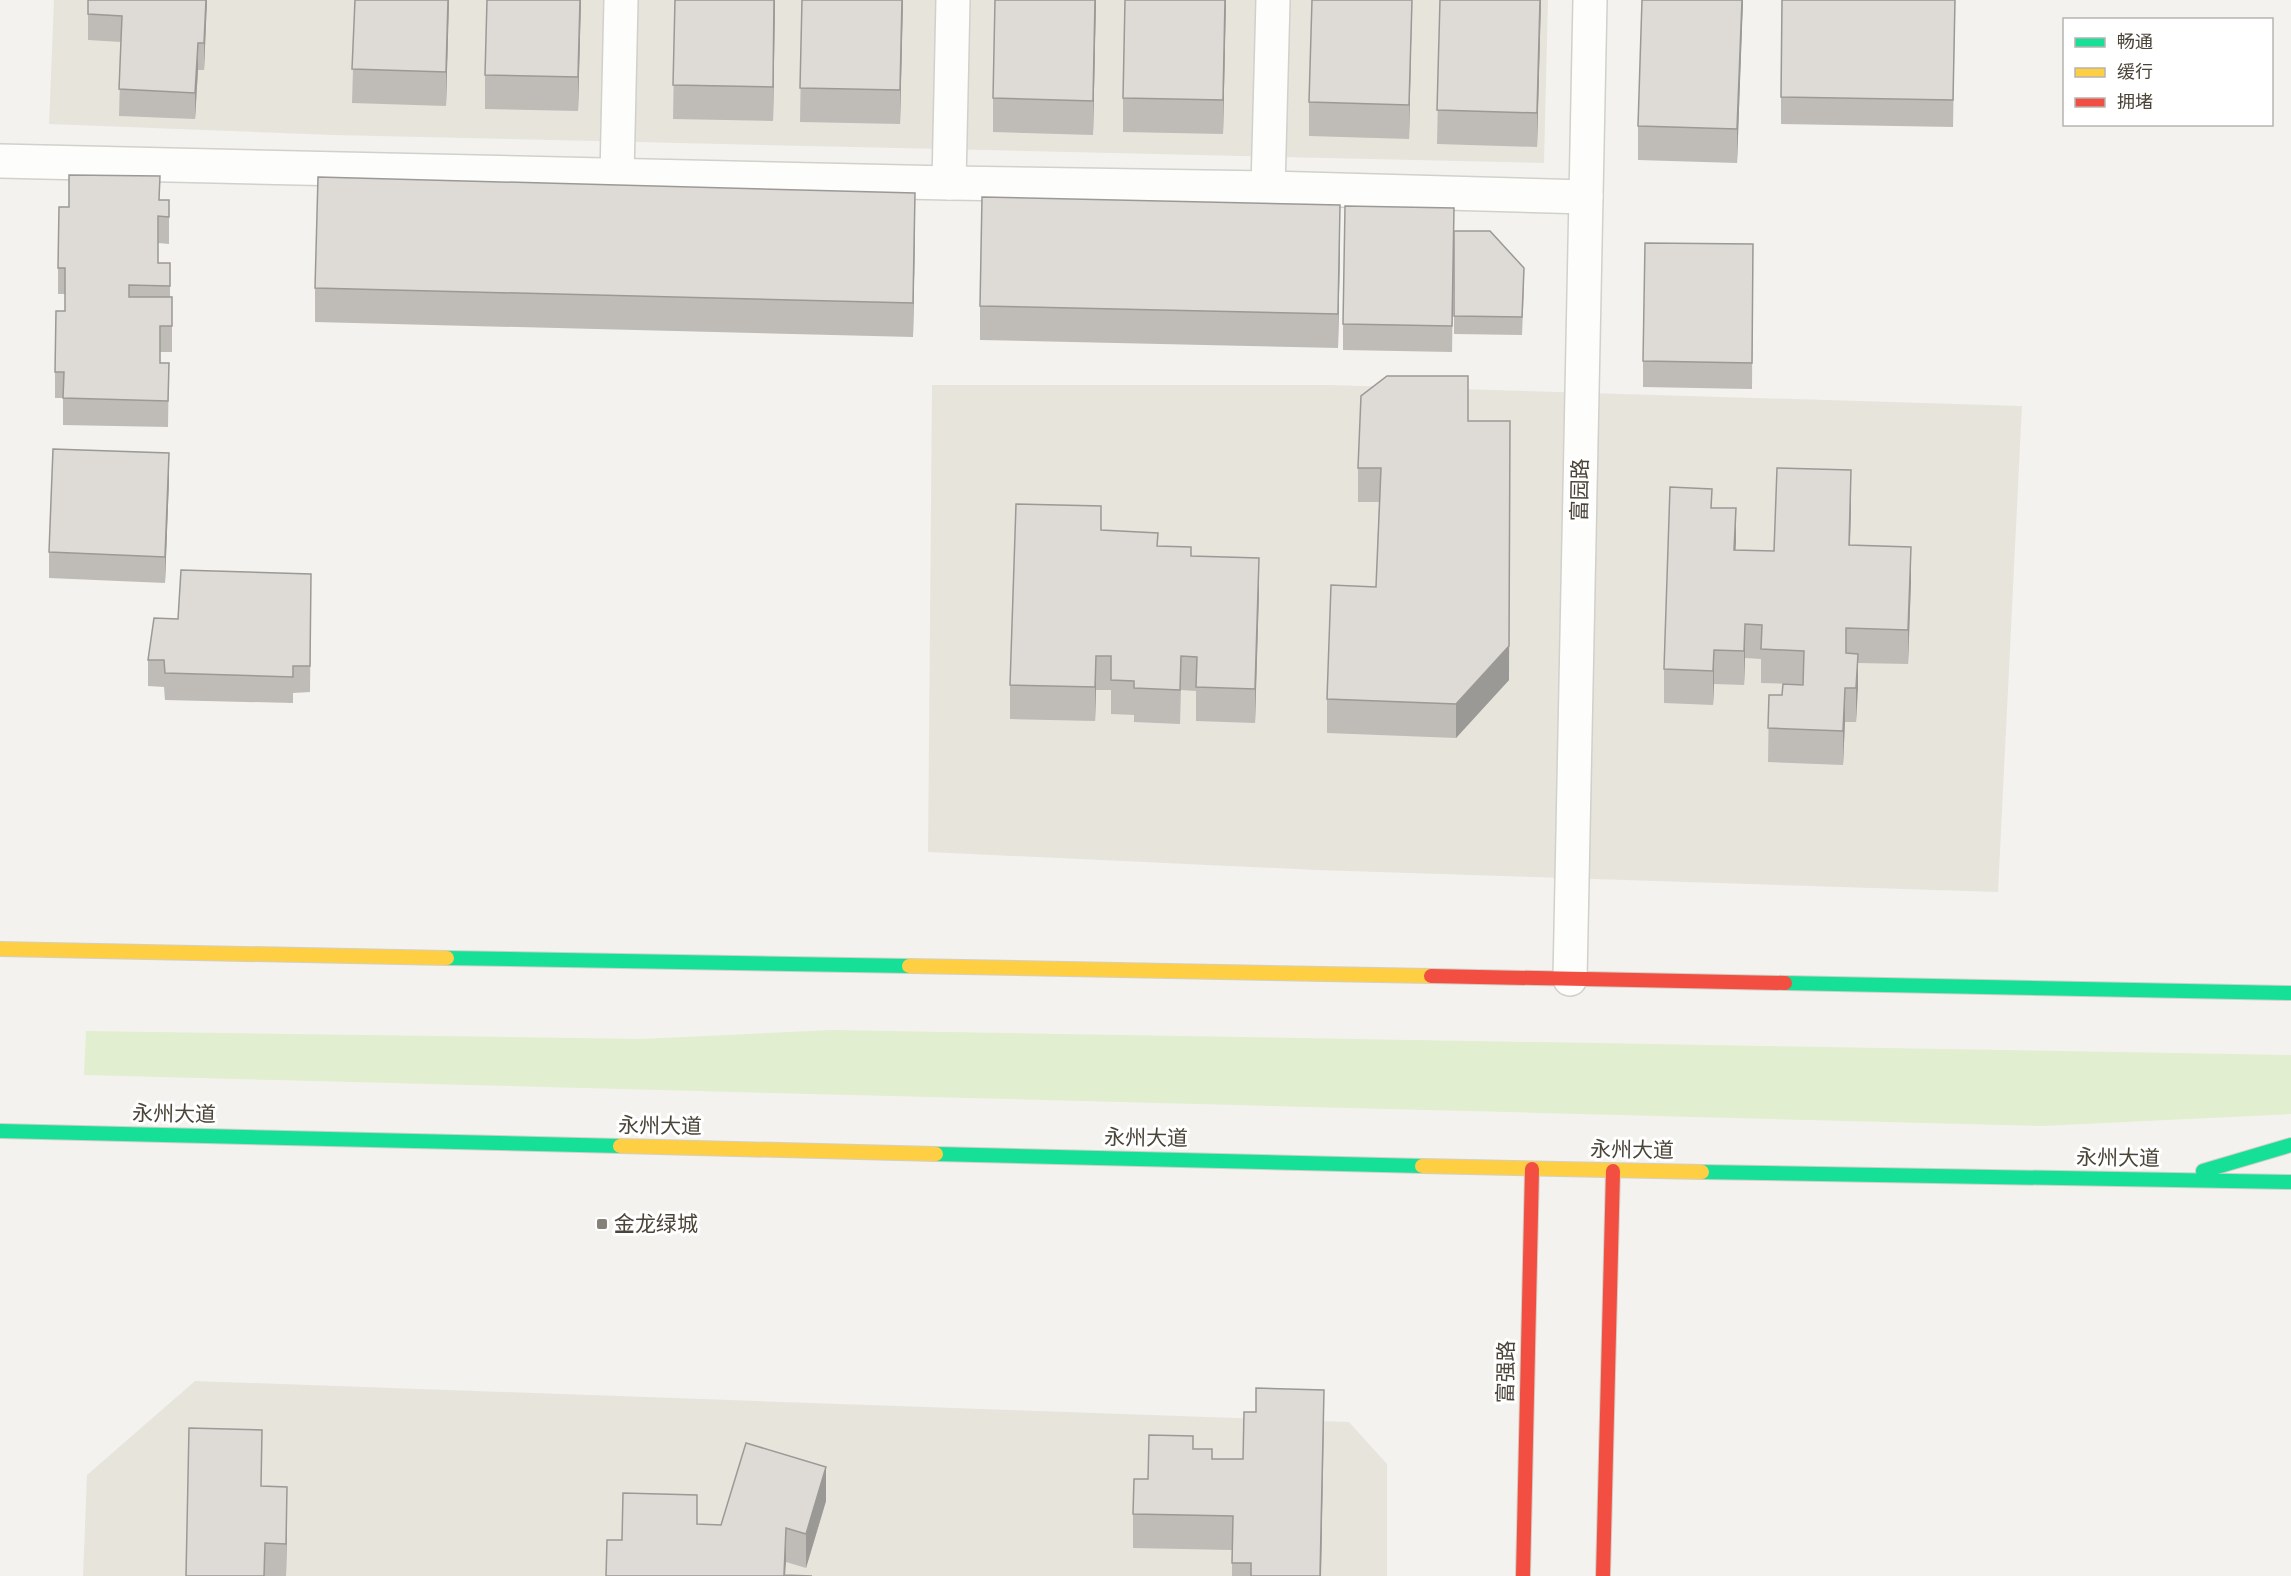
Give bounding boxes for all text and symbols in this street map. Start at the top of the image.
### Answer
legend [2063,18,2273,126]
text: 畅通 [2117,31,2153,52]
text: 缓行 [2117,61,2153,82]
text: 拥堵 [2117,91,2153,112]
street label: 富园路 [1566,458,1593,522]
street label: 永州大道 [132,1100,216,1127]
street label: 永州大道 [618,1112,702,1139]
street label: 永州大道 [1104,1124,1188,1151]
street label: 永州大道 [1590,1136,1674,1163]
street label: 永州大道 [2076,1144,2160,1171]
place label: 金龙绿城 [614,1211,698,1236]
marker: 金龙绿城 [595,1217,609,1231]
street label: 富强路 [1492,1340,1519,1404]

